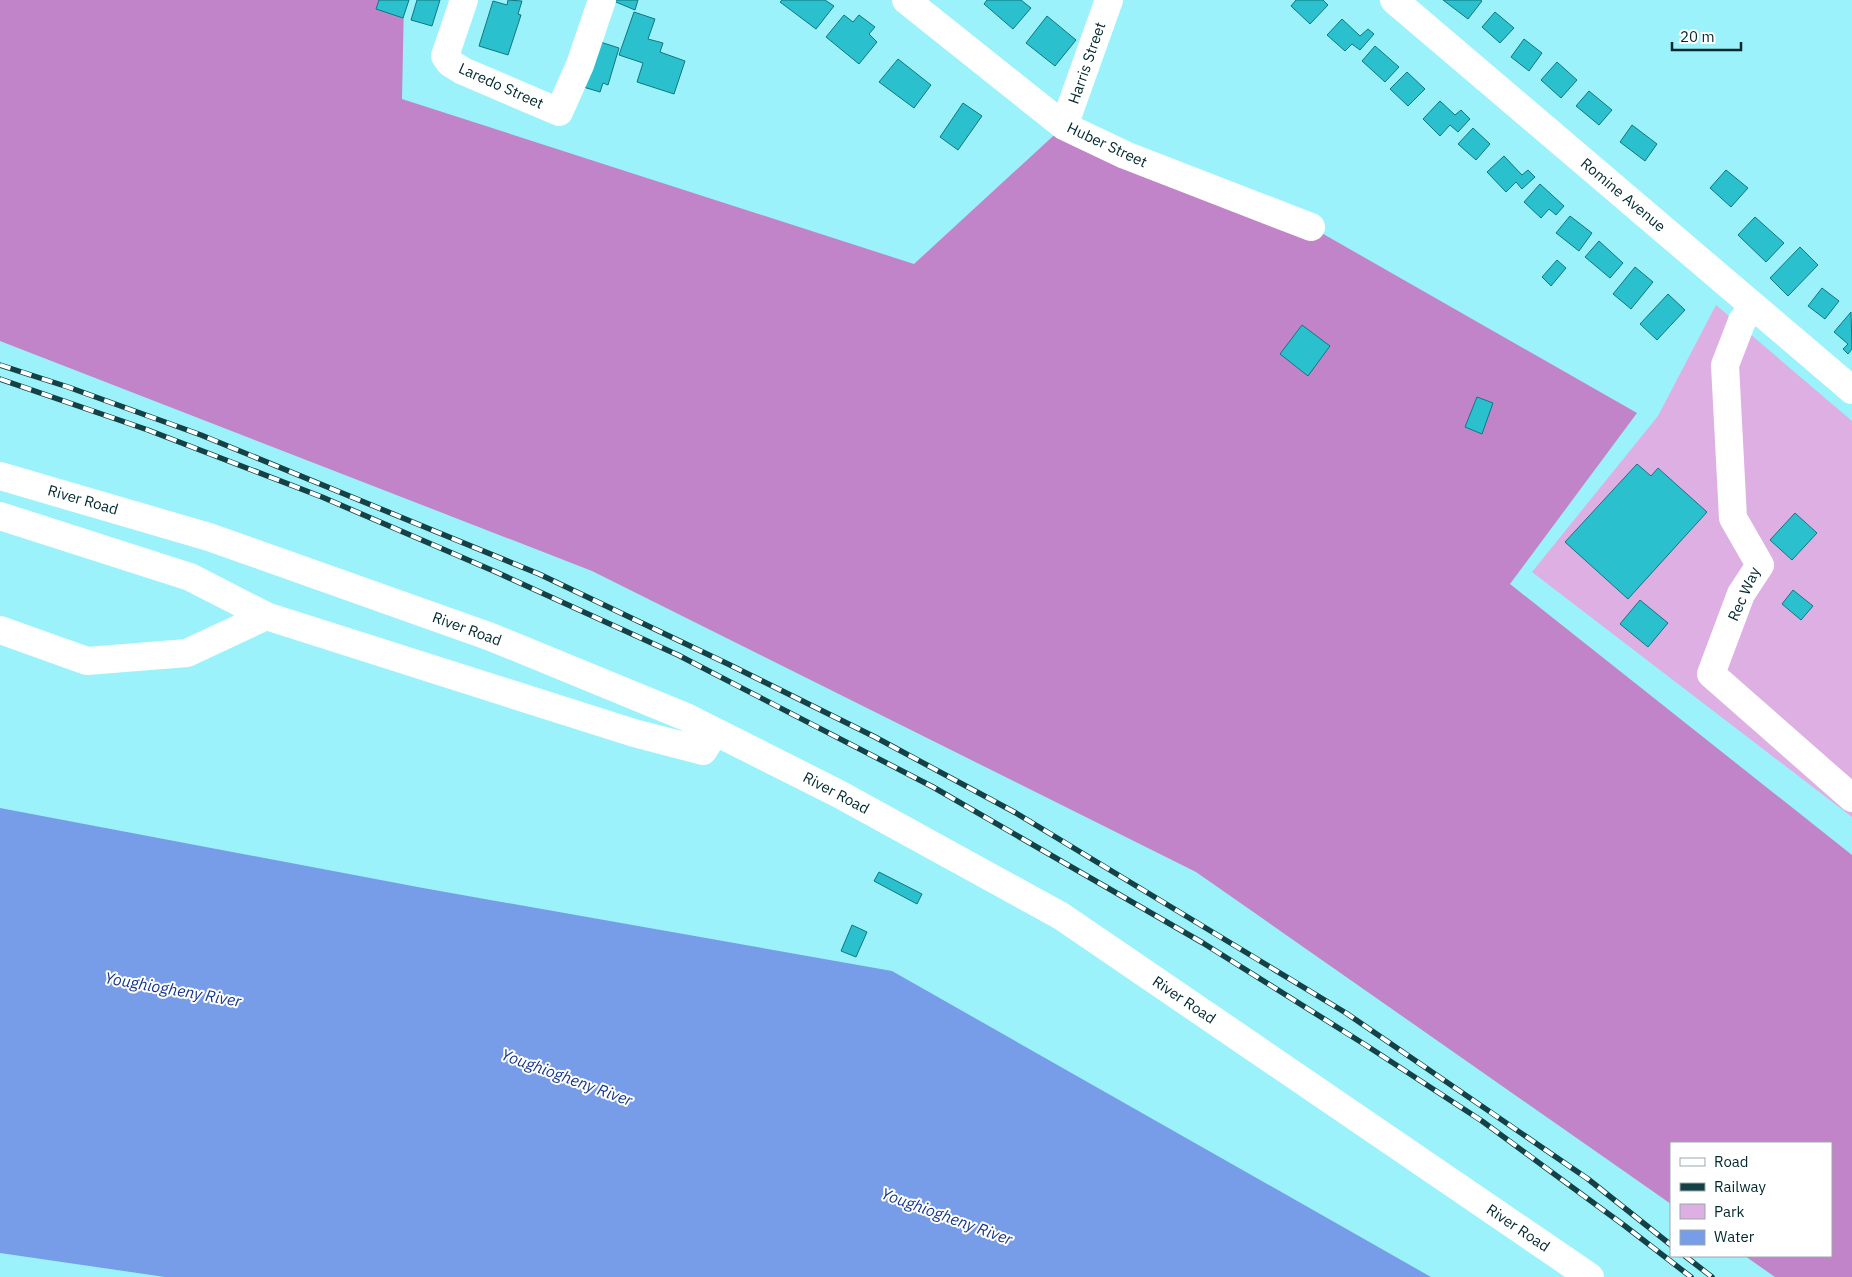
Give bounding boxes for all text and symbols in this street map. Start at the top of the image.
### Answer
street label: Harris Street [1064,19,1109,106]
scale bar [1672,20,1741,52]
text: 20 m [1680,27,1715,46]
street label: Laredo Street [456,58,547,113]
street label: Huber Street [1064,118,1150,171]
street label: Romine Avenue [1577,154,1670,236]
street label: River Road [46,480,121,519]
street label: Rec Way [1723,563,1764,624]
street label: River Road [430,607,504,650]
street label: River Road [800,767,873,818]
water label: Youghiogheny River [103,967,244,1011]
street label: River Road [1149,971,1220,1028]
water label: Youghiogheny River [499,1044,636,1110]
legend [1670,1142,1832,1257]
text: Road [1714,1152,1749,1171]
text: Railway [1714,1177,1767,1196]
water label: Youghiogheny River [879,1183,1016,1249]
street label: River Road [1483,1199,1554,1256]
text: Park [1714,1202,1744,1221]
text: Water [1714,1227,1755,1246]

